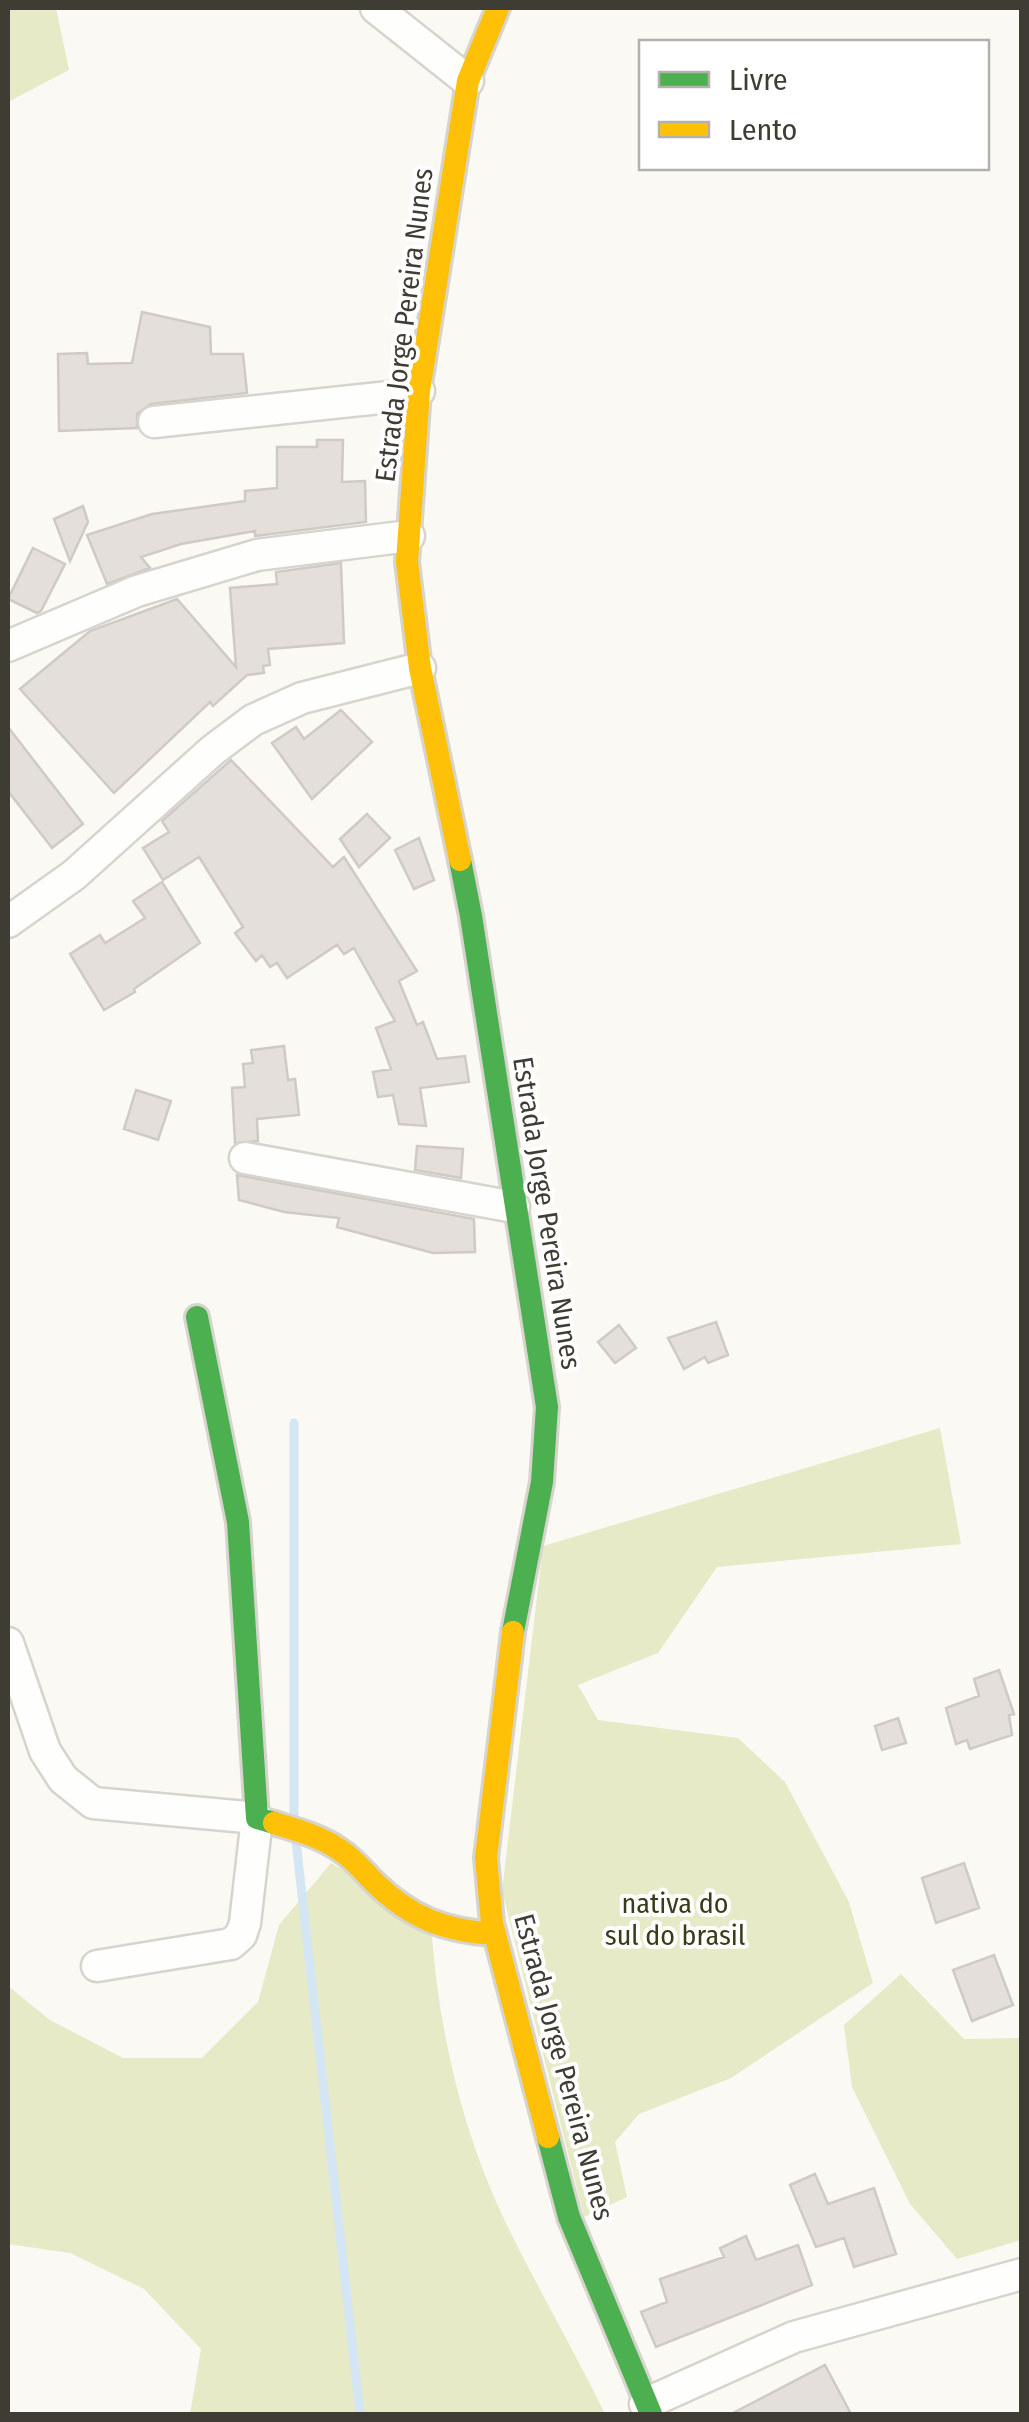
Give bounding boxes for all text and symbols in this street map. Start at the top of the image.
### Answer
legend [639,40,989,170]
text: Livre [729,62,788,98]
text: Lento [729,112,797,148]
street label: Estrada Jorge Pereira Nunes [368,166,440,484]
street label: Estrada Jorge Pereira Nunes [506,1054,588,1372]
park label: nativa do sul do brasil [605,1887,745,1952]
street label: Estrada Jorge Pereira Nunes [507,1910,621,2224]

